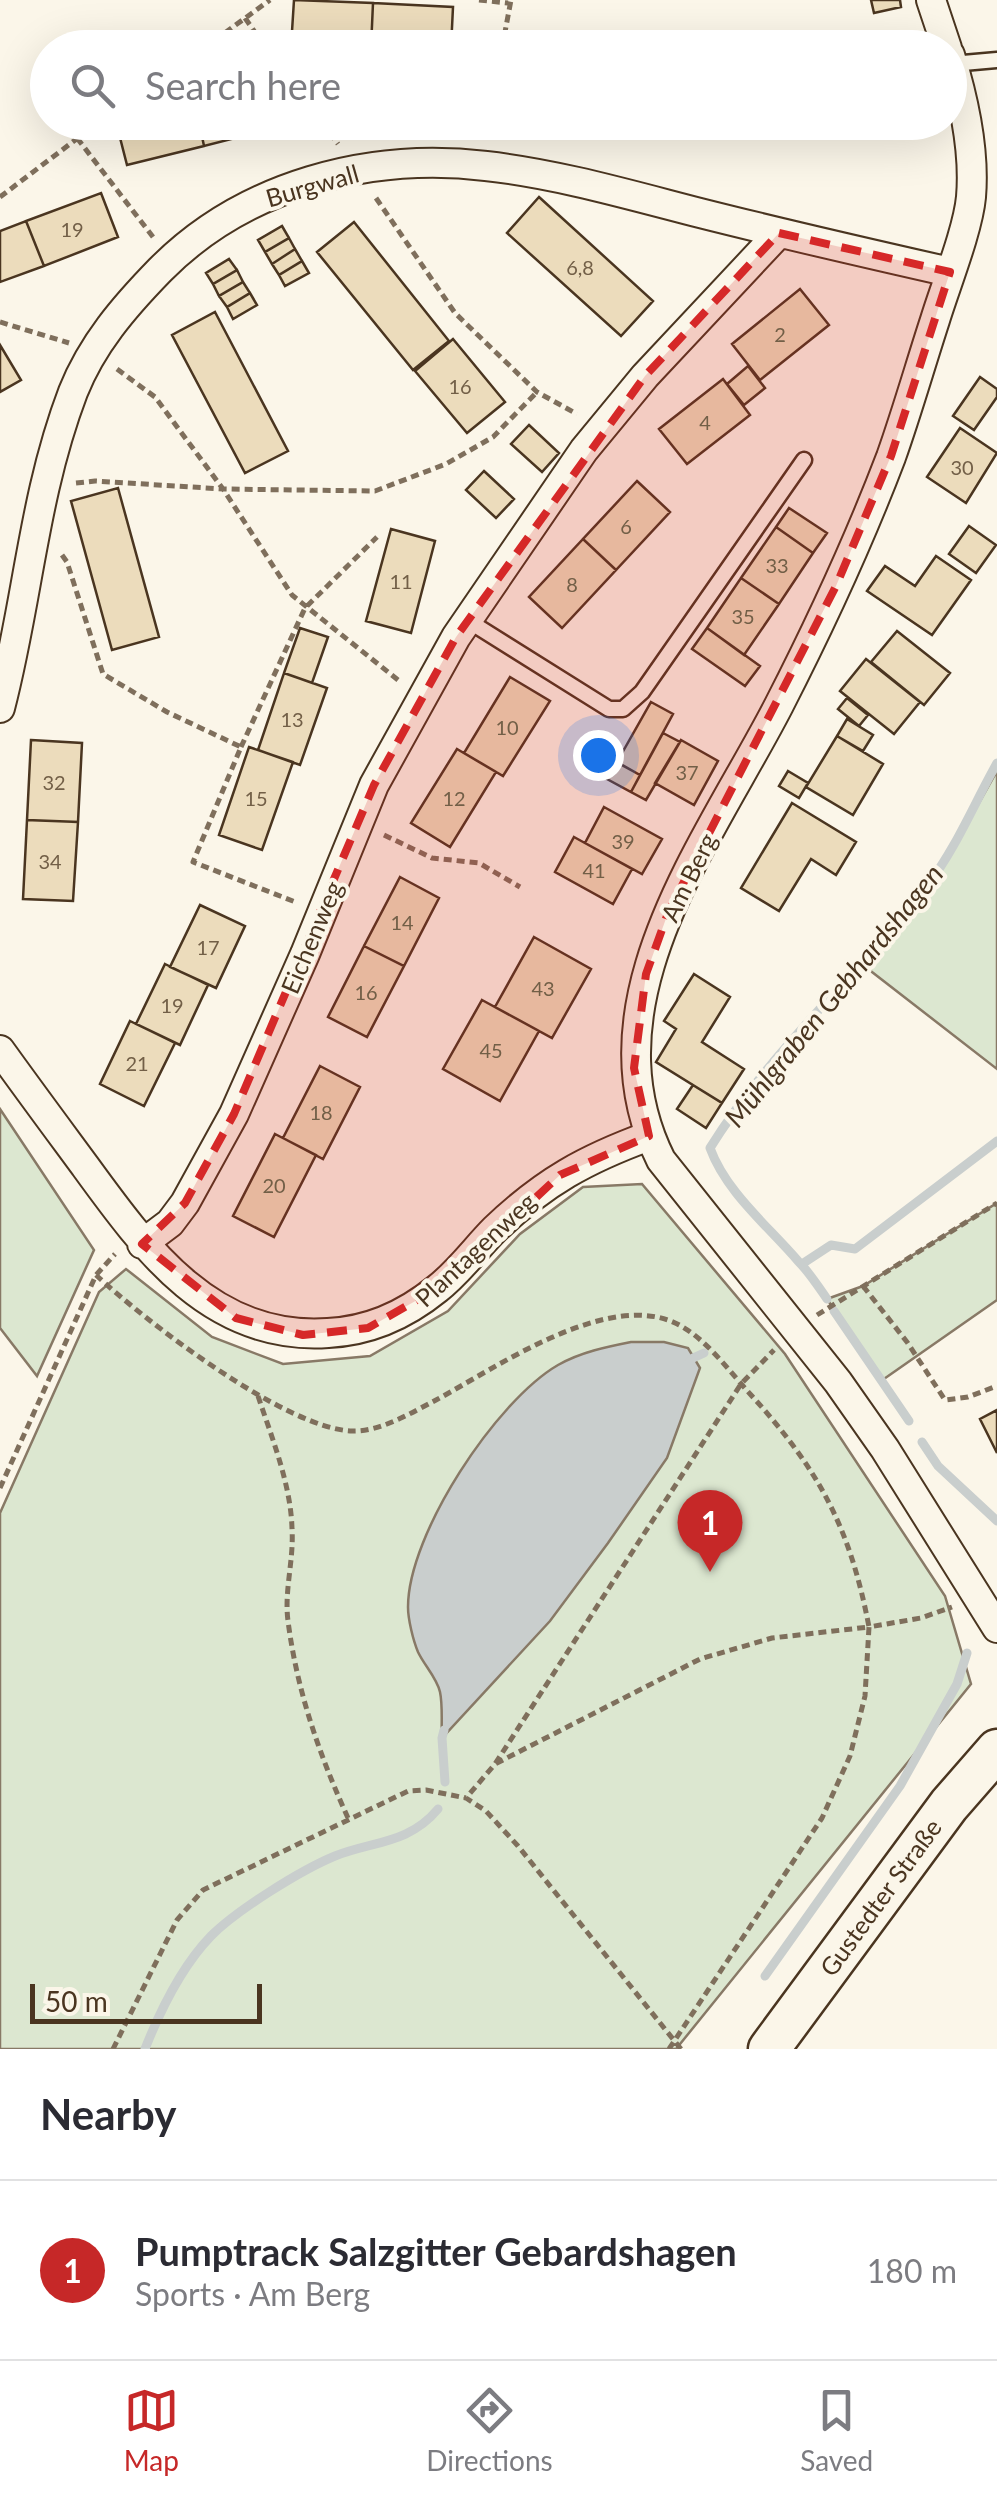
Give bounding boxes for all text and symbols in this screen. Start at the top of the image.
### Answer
search box [30,30,967,140]
icon: search [65,58,120,113]
text: Search here [145,62,341,108]
street label: Burgwall [262,157,362,213]
house number: 19 [60,217,84,241]
house number: 6,8 [566,255,594,279]
house number: 2 [774,322,786,346]
house number: 16 [448,374,472,398]
house number: 4 [699,410,711,434]
house number: 30 [950,455,974,479]
house number: 6 [620,514,632,538]
house number: 33 [765,553,789,577]
house number: 11 [389,569,413,593]
house number: 8 [566,572,578,596]
house number: 35 [731,604,755,628]
house number: 13 [280,707,304,731]
house number: 10 [495,715,519,739]
your location [573,730,624,781]
house number: 37 [675,760,699,784]
house number: 32 [42,770,66,794]
house number: 15 [244,786,268,810]
house number: 12 [442,786,466,810]
street label: Am Berg [654,828,722,926]
house number: 39 [611,829,635,853]
house number: 34 [38,849,62,873]
water label: Mühlgraben Gebhardshagen [717,857,949,1133]
house number: 41 [582,858,606,882]
street label: Eichenweg [274,876,348,998]
house number: 14 [390,910,414,934]
house number: 17 [196,935,220,959]
house number: 43 [531,976,555,1000]
house number: 16 [354,980,378,1004]
house number: 19 [160,993,184,1017]
house number: 45 [479,1038,503,1062]
house number: 21 [125,1051,149,1075]
house number: 18 [309,1100,333,1124]
house number: 20 [262,1173,286,1197]
street label: Plantagenweg [408,1186,542,1312]
pin: 1 [678,1490,742,1572]
street label: Gustedter Straße [813,1813,947,1981]
scale bar [30,1979,262,2024]
text: 50 m [45,1984,108,2018]
text: Nearby [40,2089,177,2139]
text: Pumptrack Salzgitter Gebardshagen [135,2228,737,2274]
text: 1 [63,2251,82,2290]
text: 180 m [867,2251,957,2290]
text: Sports · Am Berg [135,2274,370,2313]
tab: Map [124,2383,179,2477]
tab: Directions [426,2383,553,2477]
tab: Saved [800,2383,873,2477]

